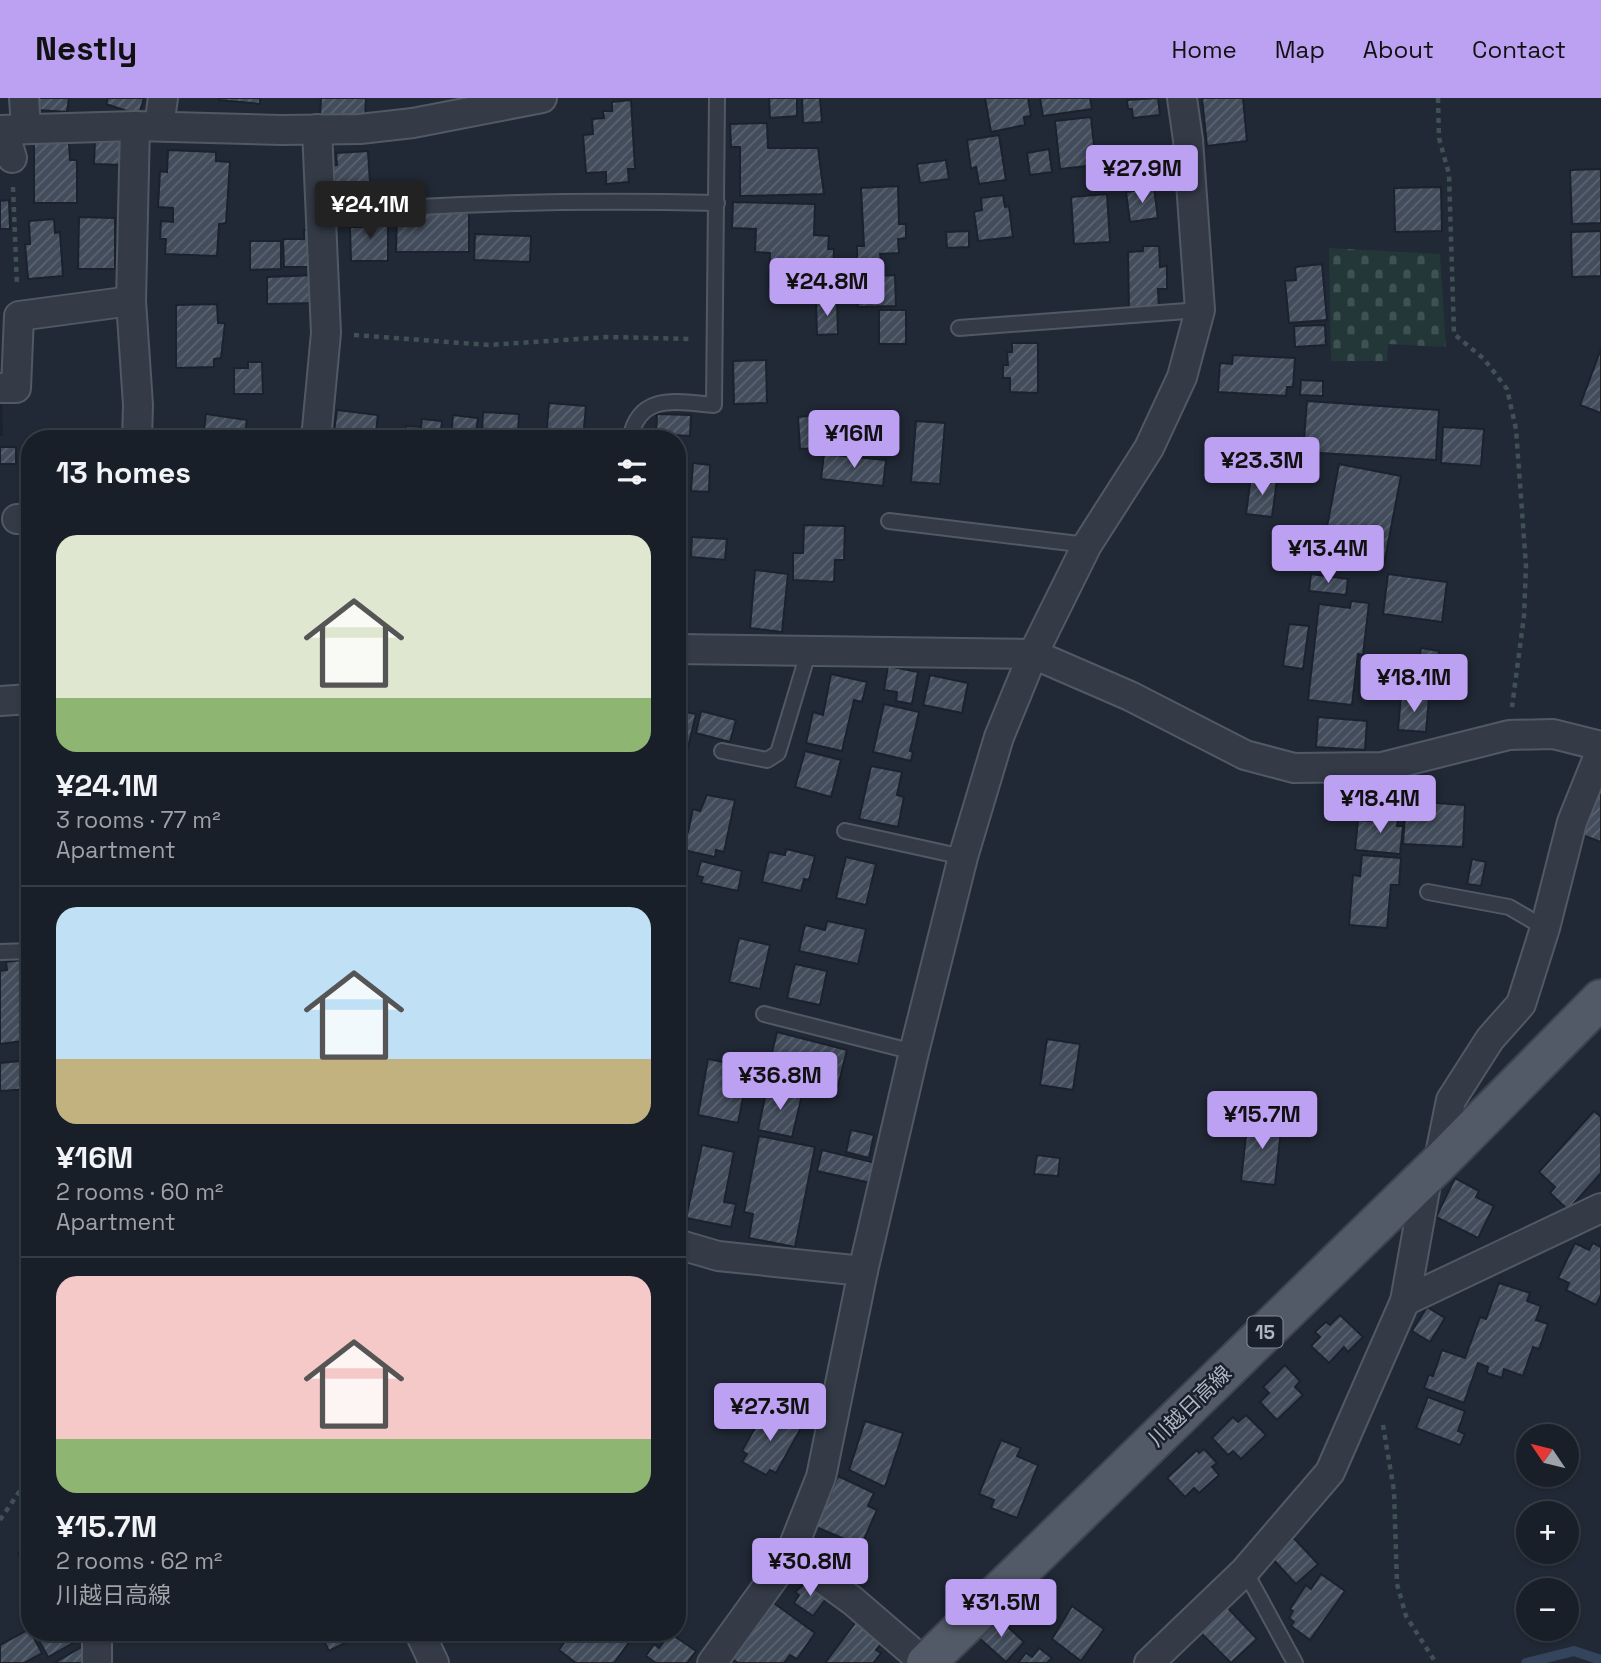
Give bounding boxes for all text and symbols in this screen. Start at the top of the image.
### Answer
text: Nestly [35,28,137,70]
text: Home [1171,34,1237,65]
text: Map [1275,34,1325,65]
text: About [1363,34,1434,65]
text: Contact [1472,34,1566,65]
pin: ¥27.9M [1085,146,1199,205]
text: ¥27.9M [1102,153,1182,183]
pin: ¥24.1M [313,181,427,241]
text: ¥24.1M [331,189,409,219]
pin: ¥24.8M [770,258,884,318]
text: ¥24.8M [785,266,869,296]
pin: ¥16M [813,410,895,470]
text: ¥16M [824,418,884,448]
pin: ¥23.3M [1205,438,1319,497]
text: ¥23.3M [1220,445,1304,475]
text: 13 homes [56,453,191,492]
icon: filters [613,453,651,491]
pin: ¥13.4M [1271,526,1385,585]
text: ¥13.4M [1288,533,1368,563]
icon: home [291,580,417,706]
pin: ¥18.1M [1357,654,1471,714]
text: ¥18.1M [1377,662,1451,692]
text: ¥24.1M [56,766,158,805]
pin: ¥18.4M [1323,776,1437,835]
text: ¥18.4M [1340,783,1420,813]
text: 3 rooms · 77 m² [56,805,221,835]
text: Apartment [56,835,176,865]
icon: home [291,952,417,1078]
pin: ¥36.8M [723,1052,837,1112]
text: ¥36.8M [738,1060,822,1090]
pin: ¥15.7M [1205,1091,1319,1151]
text: ¥15.7M [1223,1099,1301,1129]
text: ¥16M [56,1138,133,1177]
text: 2 rooms · 60 m² [56,1177,223,1207]
text: Apartment [56,1207,176,1237]
road number: 15 [1248,1316,1282,1348]
icon: home [291,1321,417,1447]
street label: 川越日高線 [1143,1359,1237,1452]
pin: ¥27.3M [713,1384,827,1443]
text: ¥27.3M [730,1391,810,1421]
north arrow [1516,1424,1578,1488]
map controls [1516,1424,1579,1641]
button: + [1516,1501,1579,1564]
text: ¥15.7M [56,1507,157,1546]
pin: ¥30.8M [753,1538,867,1598]
text: 2 rooms · 62 m² [56,1546,222,1576]
text: ¥30.8M [768,1546,852,1576]
button: − [1516,1578,1579,1641]
text: 川越日高線 [56,1580,171,1610]
pin: ¥31.5M [944,1580,1058,1639]
text: ¥31.5M [961,1587,1041,1617]

